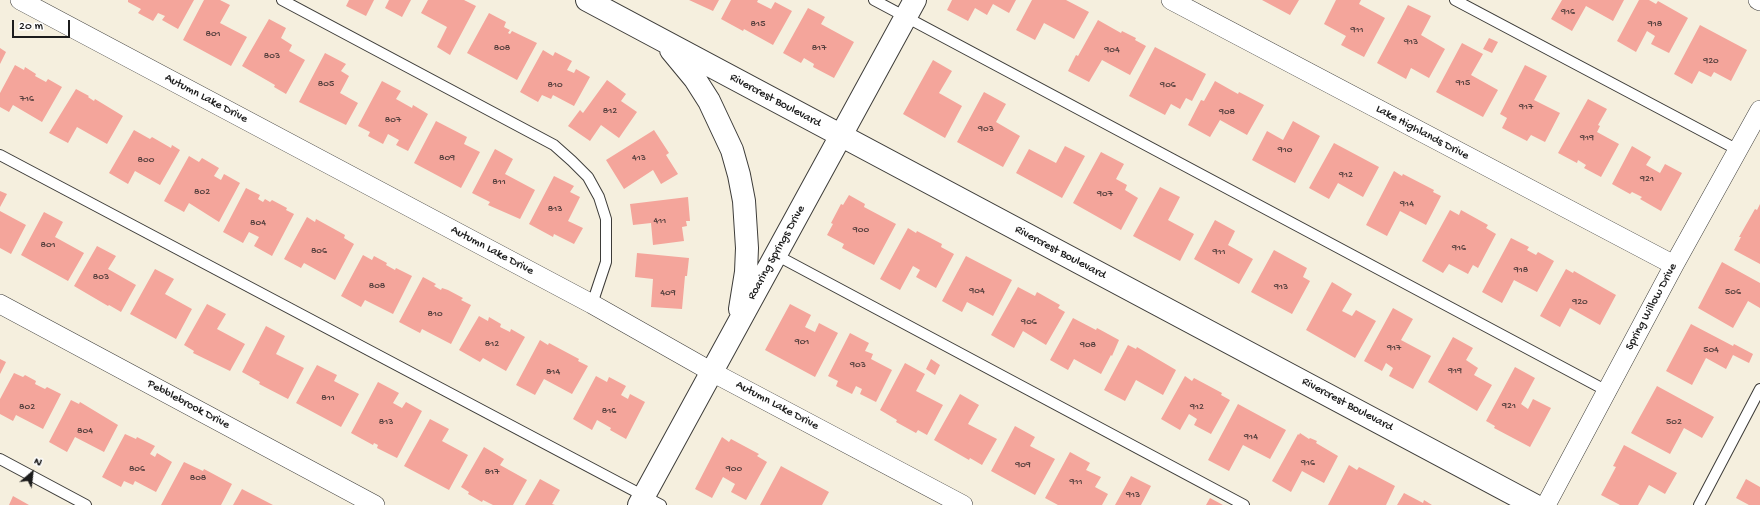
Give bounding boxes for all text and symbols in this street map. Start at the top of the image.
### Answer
house number: 916 [1561,6,1575,18]
scale bar [14,12,72,38]
house number: 815 [751,18,765,30]
house number: 918 [1648,18,1662,30]
text: 20 m [19,20,43,34]
house number: 911 [1350,24,1364,36]
house number: 801 [205,28,221,40]
house number: 913 [1404,36,1418,48]
house number: 808 [494,42,510,54]
house number: 817 [812,42,826,54]
house number: 904 [1104,44,1120,56]
house number: 803 [264,50,280,62]
house number: 920 [1703,55,1719,67]
street label: Autumn Lake Drive [162,71,250,127]
street label: Rivercrest Boulevard [727,71,823,131]
house number: 915 [1456,77,1470,89]
house number: 805 [318,78,334,90]
house number: 810 [547,79,563,91]
house number: 906 [1160,79,1176,91]
house number: 716 [20,93,34,105]
house number: 917 [1519,101,1533,113]
street label: Lake Highlands Drive [1373,102,1471,164]
house number: 812 [603,105,617,117]
house number: 908 [1219,106,1235,118]
house number: 807 [385,114,401,126]
house number: 903 [978,123,994,135]
house number: 919 [1580,132,1594,144]
house number: 910 [1278,144,1292,156]
house number: 809 [439,152,455,164]
house number: 413 [632,152,646,164]
house number: 800 [138,154,154,166]
house number: 912 [1339,169,1353,181]
house number: 921 [1640,173,1654,185]
house number: 811 [492,176,506,188]
house number: 802 [194,186,210,198]
house number: 907 [1097,188,1113,200]
house number: 914 [1400,198,1414,210]
house number: 813 [548,203,562,215]
street label: Roaring Springs Drive [745,203,809,303]
house number: 411 [654,215,666,227]
house number: 804 [250,217,266,229]
street label: Autumn Lake Drive [448,223,536,279]
street label: Rivercrest Boulevard [1012,223,1108,283]
house number: 900 [853,224,869,236]
house number: 801 [40,239,56,251]
house number: 916 [1452,242,1466,254]
house number: 806 [311,245,327,257]
house number: 911 [1212,246,1226,258]
street label: Spring Willow Drive [1623,261,1681,353]
house number: 918 [1514,264,1528,276]
house number: 803 [93,271,109,283]
house number: 808 [369,280,385,292]
house number: 913 [1274,281,1288,293]
house number: 904 [969,285,985,297]
house number: 506 [1725,286,1741,298]
house number: 409 [660,287,676,299]
house number: 920 [1572,296,1588,308]
house number: 810 [427,308,443,320]
house number: 906 [1021,316,1037,328]
house number: 901 [795,336,809,348]
house number: 812 [485,338,499,350]
house number: 908 [1080,339,1096,351]
house number: 917 [1387,342,1401,354]
house number: 504 [1703,344,1719,356]
house number: 903 [850,359,866,371]
house number: 919 [1448,365,1462,377]
house number: 814 [546,366,560,378]
street label: Rivercrest Boulevard [1299,375,1395,435]
street label: Pebblebrook Drive [144,377,232,433]
street label: Autumn Lake Drive [733,378,821,434]
house number: 811 [321,392,335,404]
house number: 921 [1502,400,1516,412]
house number: 802 [19,401,35,413]
house number: 912 [1190,401,1204,413]
house number: 816 [602,405,616,417]
house number: 813 [379,416,393,428]
house number: 502 [1666,416,1682,428]
house number: 804 [77,425,93,437]
house number: 914 [1244,431,1258,443]
north arrow [12,453,52,493]
text: N [32,455,44,469]
house number: 916 [1301,457,1315,469]
house number: 909 [1015,459,1031,471]
house number: 806 [129,463,145,475]
house number: 900 [726,463,742,475]
house number: 817 [485,466,499,478]
house number: 808 [190,472,206,484]
house number: 911 [1069,476,1083,488]
house number: 913 [1126,489,1140,501]

